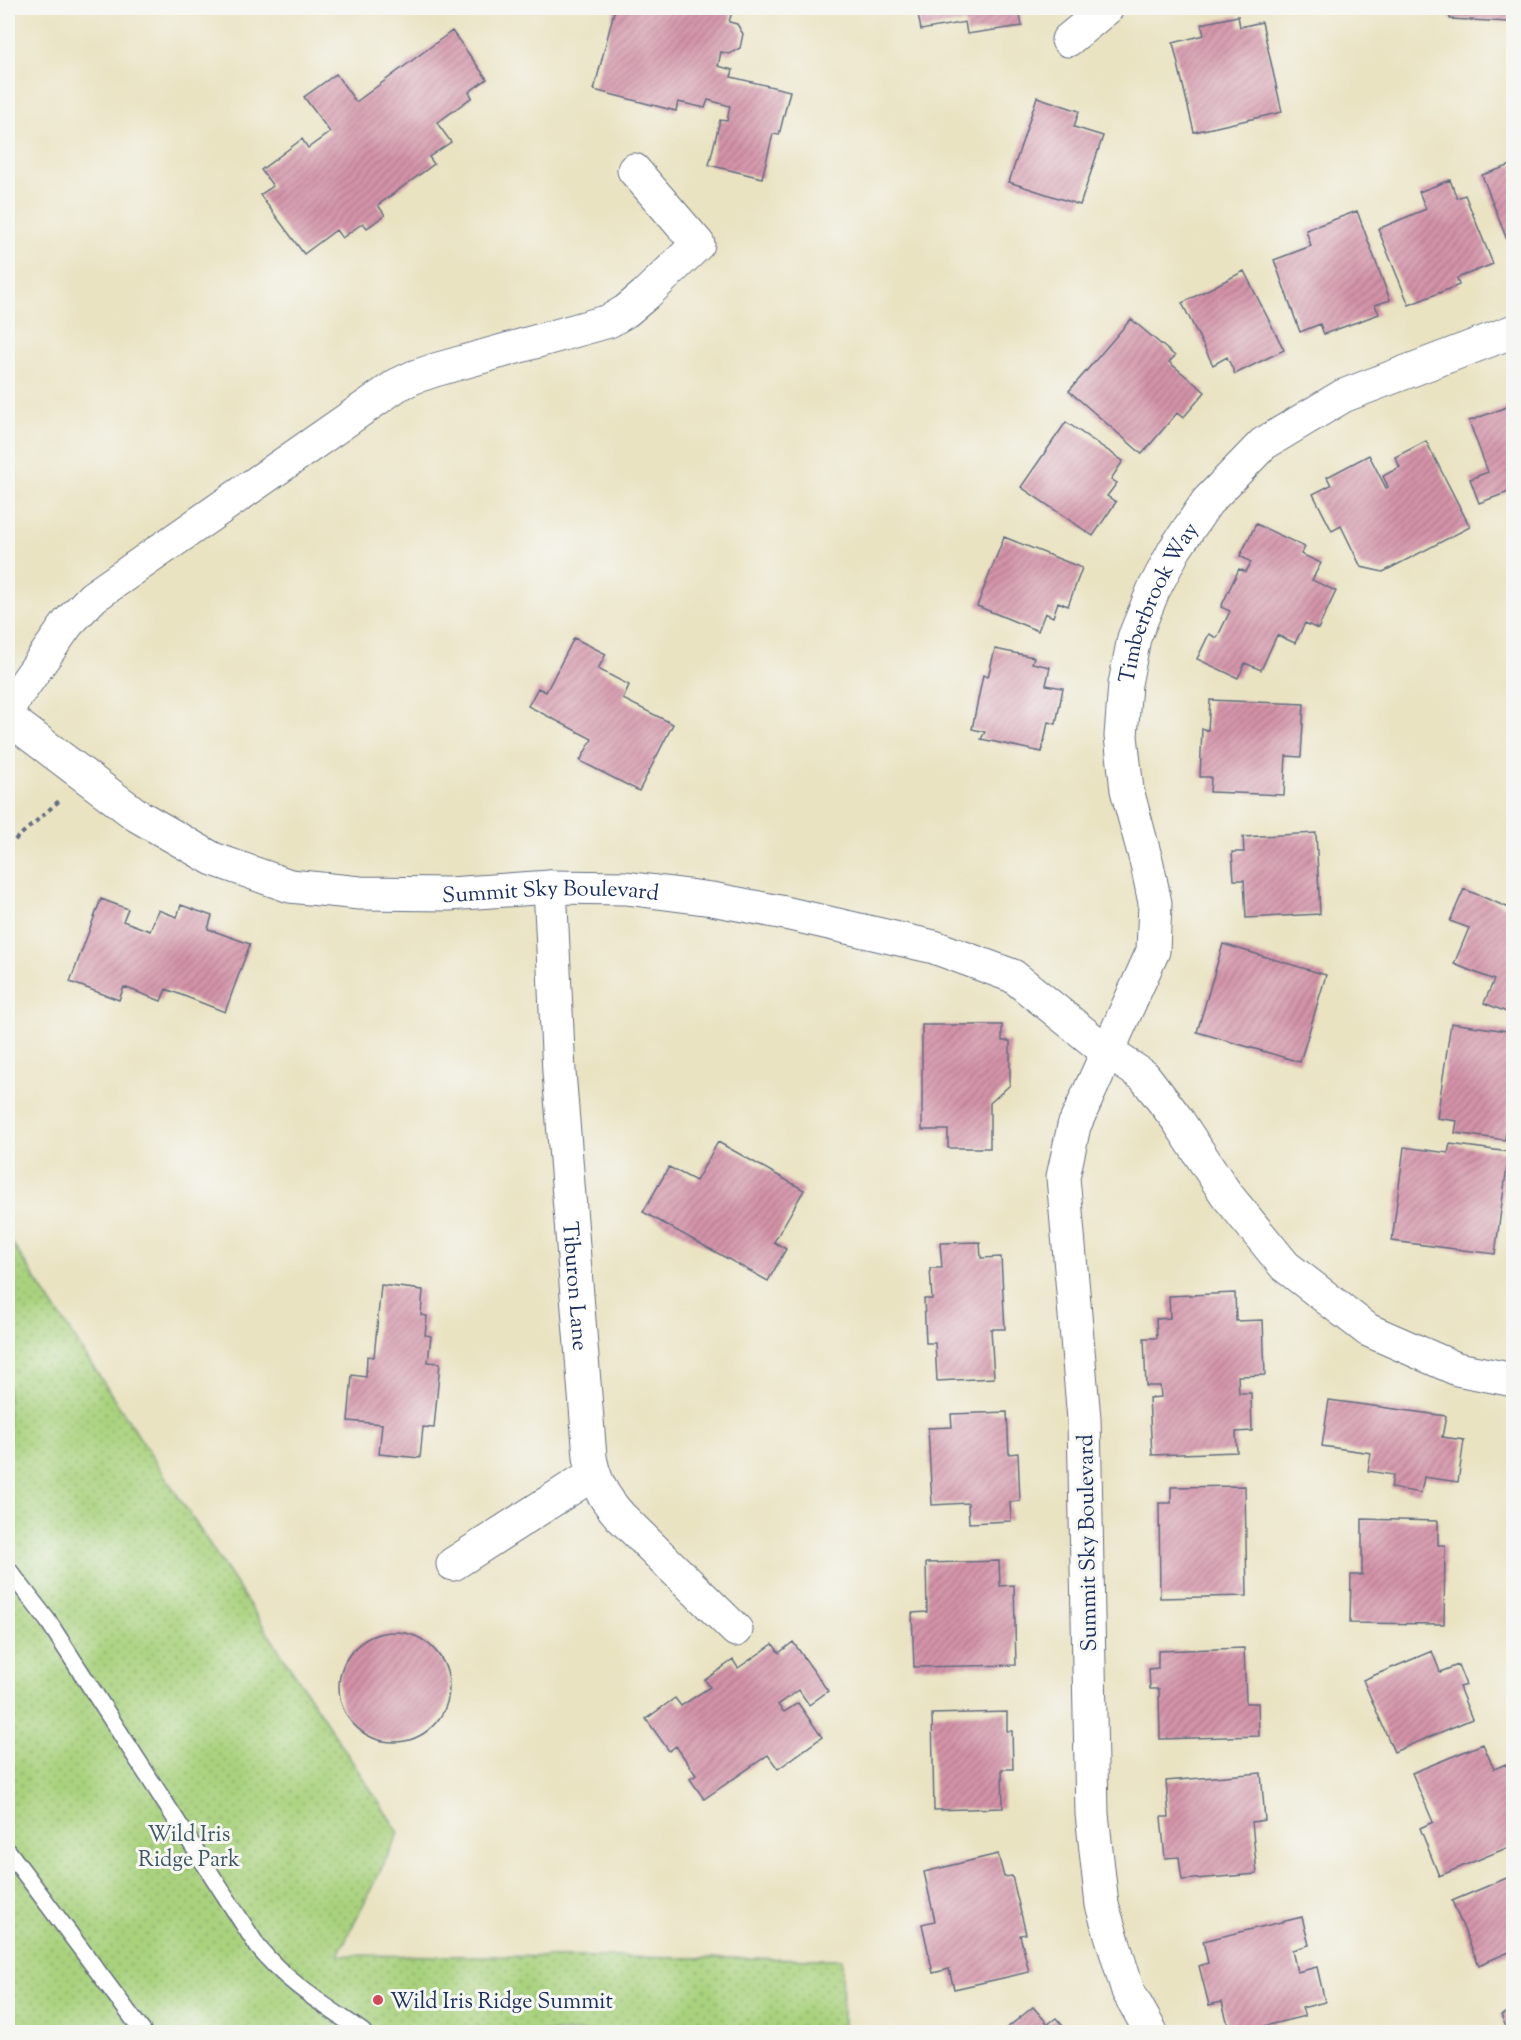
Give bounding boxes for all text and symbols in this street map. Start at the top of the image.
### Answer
street label: Timberbrook Way [1113,517,1208,686]
street label: Summit Sky Boulevard [442,874,661,913]
street label: Tiburon Lane [552,1220,594,1352]
street label: Summit Sky Boulevard [1071,1434,1107,1652]
park label: Wild Iris Ridge Park [138,1820,240,1877]
place label: Wild Iris Ridge Summit [390,1987,613,2019]
marker: Wild Iris Ridge Summit [371,1993,385,2007]

